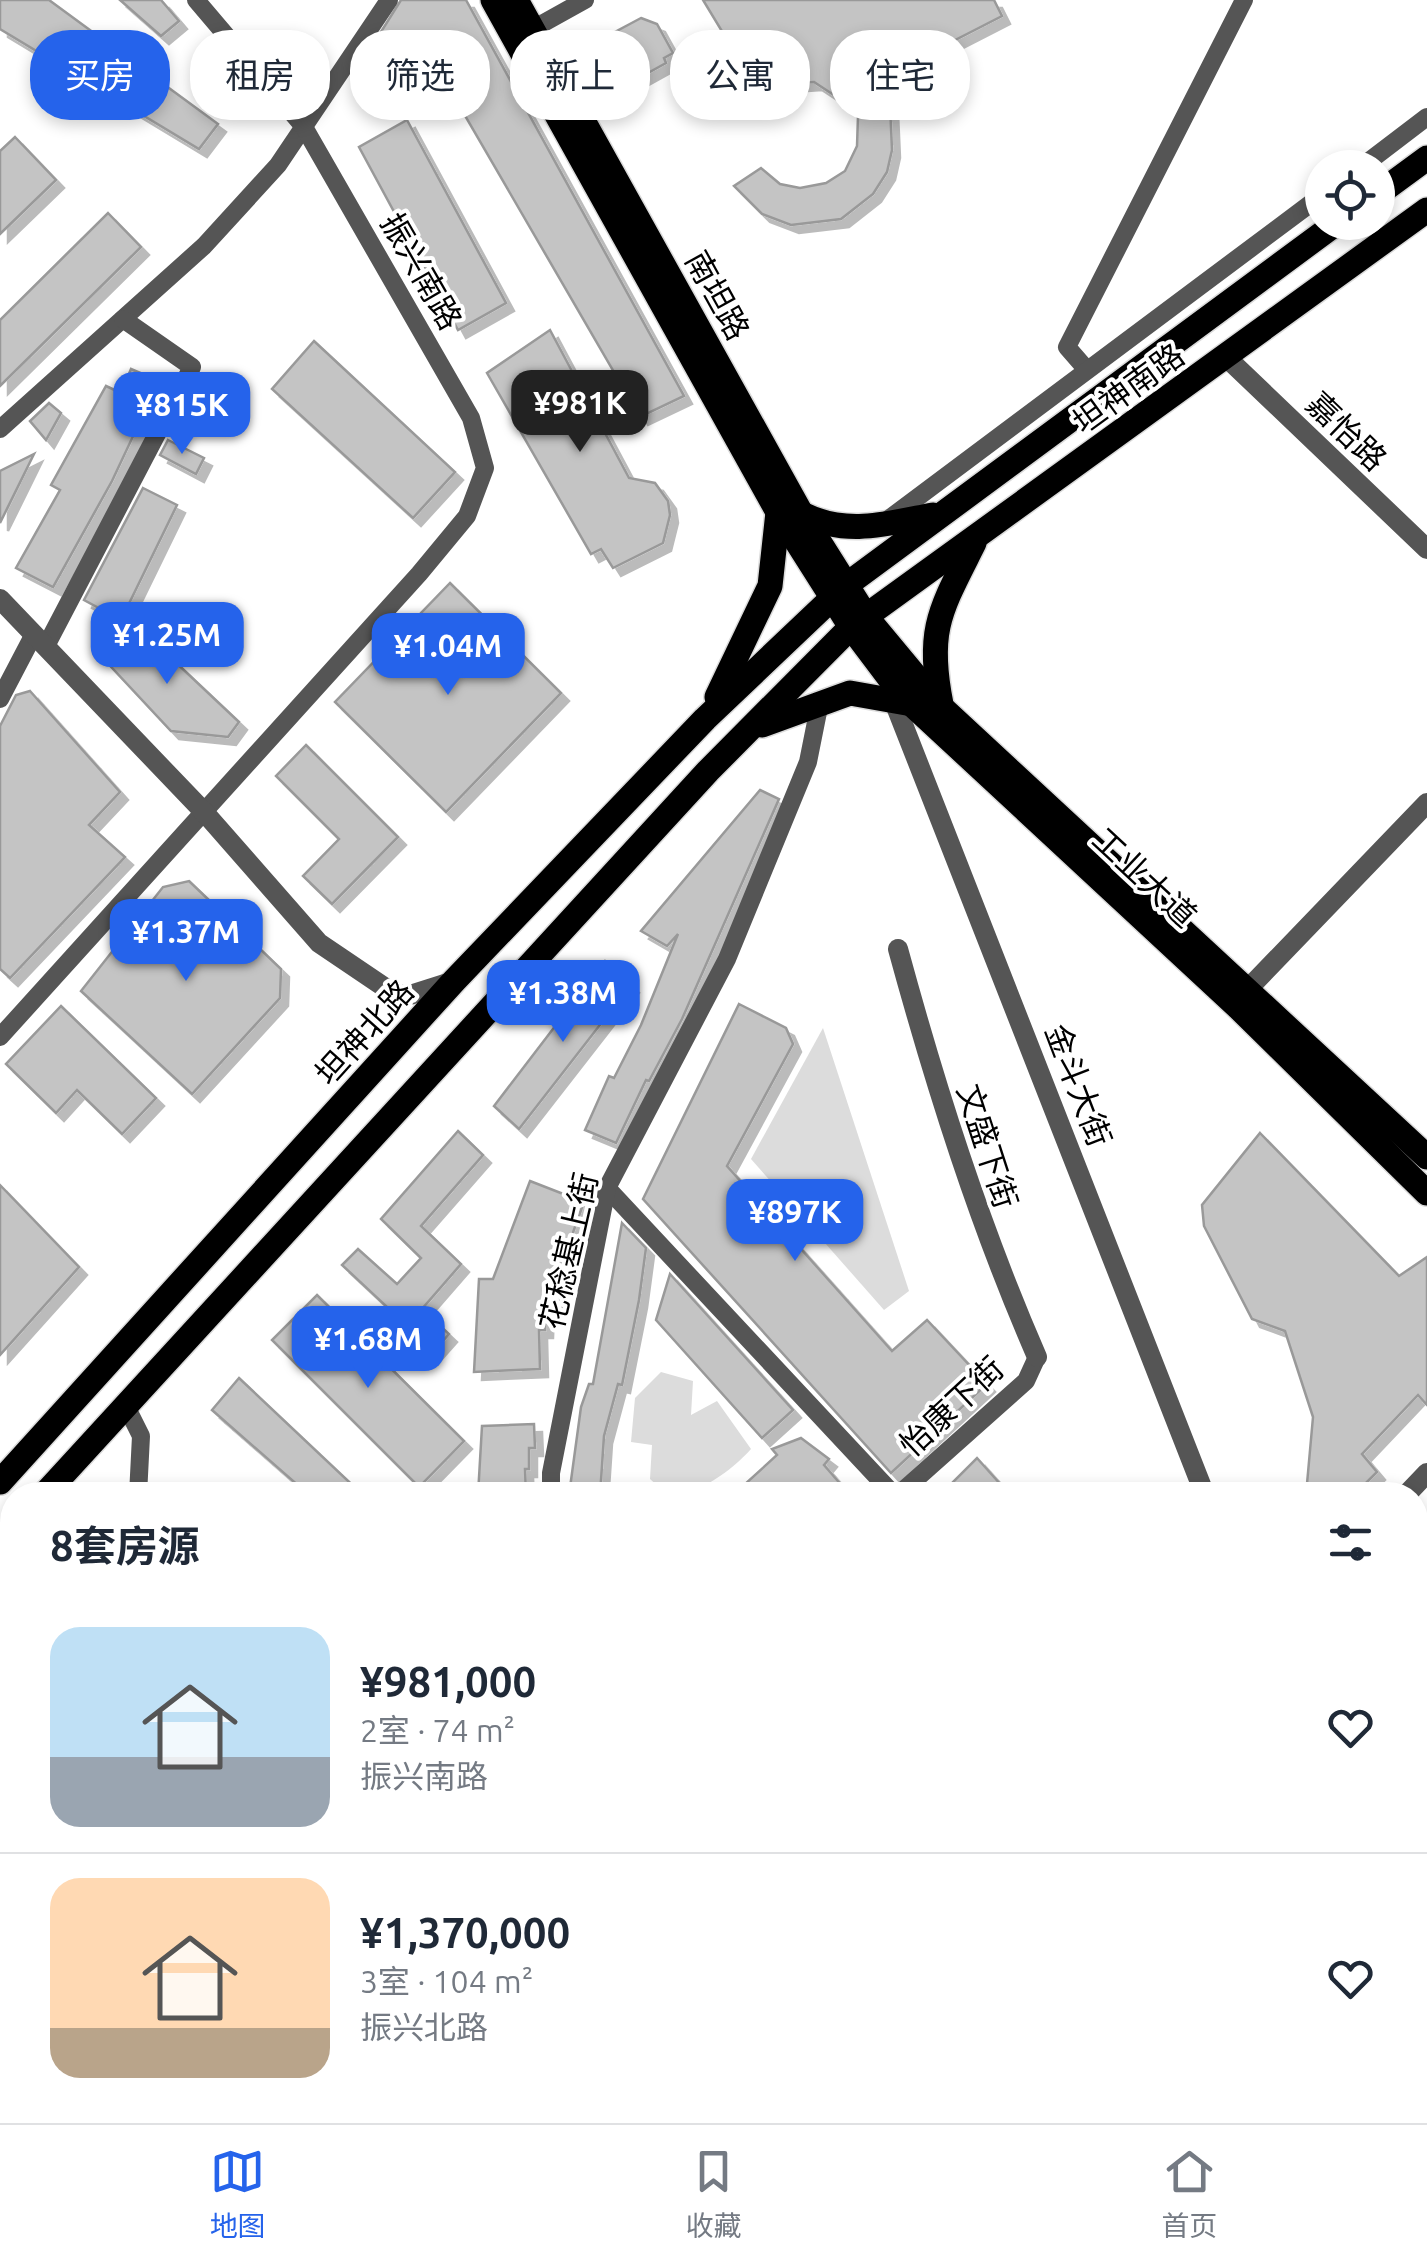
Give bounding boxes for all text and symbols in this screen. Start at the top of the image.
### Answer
chip: 买房 [30,30,170,120]
chip: 租房 [190,30,330,120]
chip: 筛选 [350,30,490,120]
chip: 新上 [510,30,650,120]
chip: 公寓 [670,30,810,120]
chip: 住宅 [830,30,970,120]
map controls [1305,150,1395,240]
button: locate [1305,150,1395,240]
street label: 振兴南路 [374,207,470,335]
street label: 南坦路 [679,244,757,346]
street label: 坦神南路 [1066,336,1190,440]
pin: ¥981K [510,370,650,455]
pin: ¥815K [112,372,252,457]
text: ¥981K [533,384,627,420]
street label: 嘉怡路 [1300,385,1394,477]
text: ¥815K [135,386,229,422]
pin: ¥1.25M [86,602,248,687]
pin: ¥1.04M [367,613,529,698]
text: ¥1.25M [113,616,221,652]
text: ¥1.04M [394,627,502,663]
street label: 工业大道 [1086,820,1204,934]
pin: ¥1.37M [105,899,267,984]
text: ¥1.37M [132,913,240,949]
pin: ¥1.38M [482,960,644,1045]
street label: 坦神北路 [308,972,420,1092]
text: ¥1.38M [509,974,617,1010]
street label: 金斗大街 [1039,1019,1119,1151]
street label: 文盛下街 [951,1080,1025,1212]
street label: 花稔基上街 [532,1169,604,1333]
pin: ¥897K [725,1179,865,1264]
text: ¥897K [748,1193,842,1229]
pin: ¥1.68M [287,1306,449,1391]
text: ¥1.68M [314,1320,422,1356]
street label: 怡康下街 [892,1349,1010,1463]
icon: filters [1323,1515,1378,1570]
text: 8套房源 [50,1522,200,1569]
text: ¥981,000 [360,1658,536,1705]
icon: home [130,1667,250,1787]
icon: heart [1323,1700,1378,1755]
text: 2室 · 74 m² [360,1712,515,1748]
text: 振兴南路 [360,1758,488,1794]
text: ¥1,370,000 [360,1909,570,1956]
icon: home [130,1918,250,2038]
icon: heart [1323,1951,1378,2006]
text: 3室 · 104 m² [360,1963,533,1999]
text: 振兴北路 [360,2009,488,2045]
tab: 地图 [210,2144,266,2244]
tab: 收藏 [685,2144,741,2244]
tab: 首页 [1161,2144,1217,2244]

